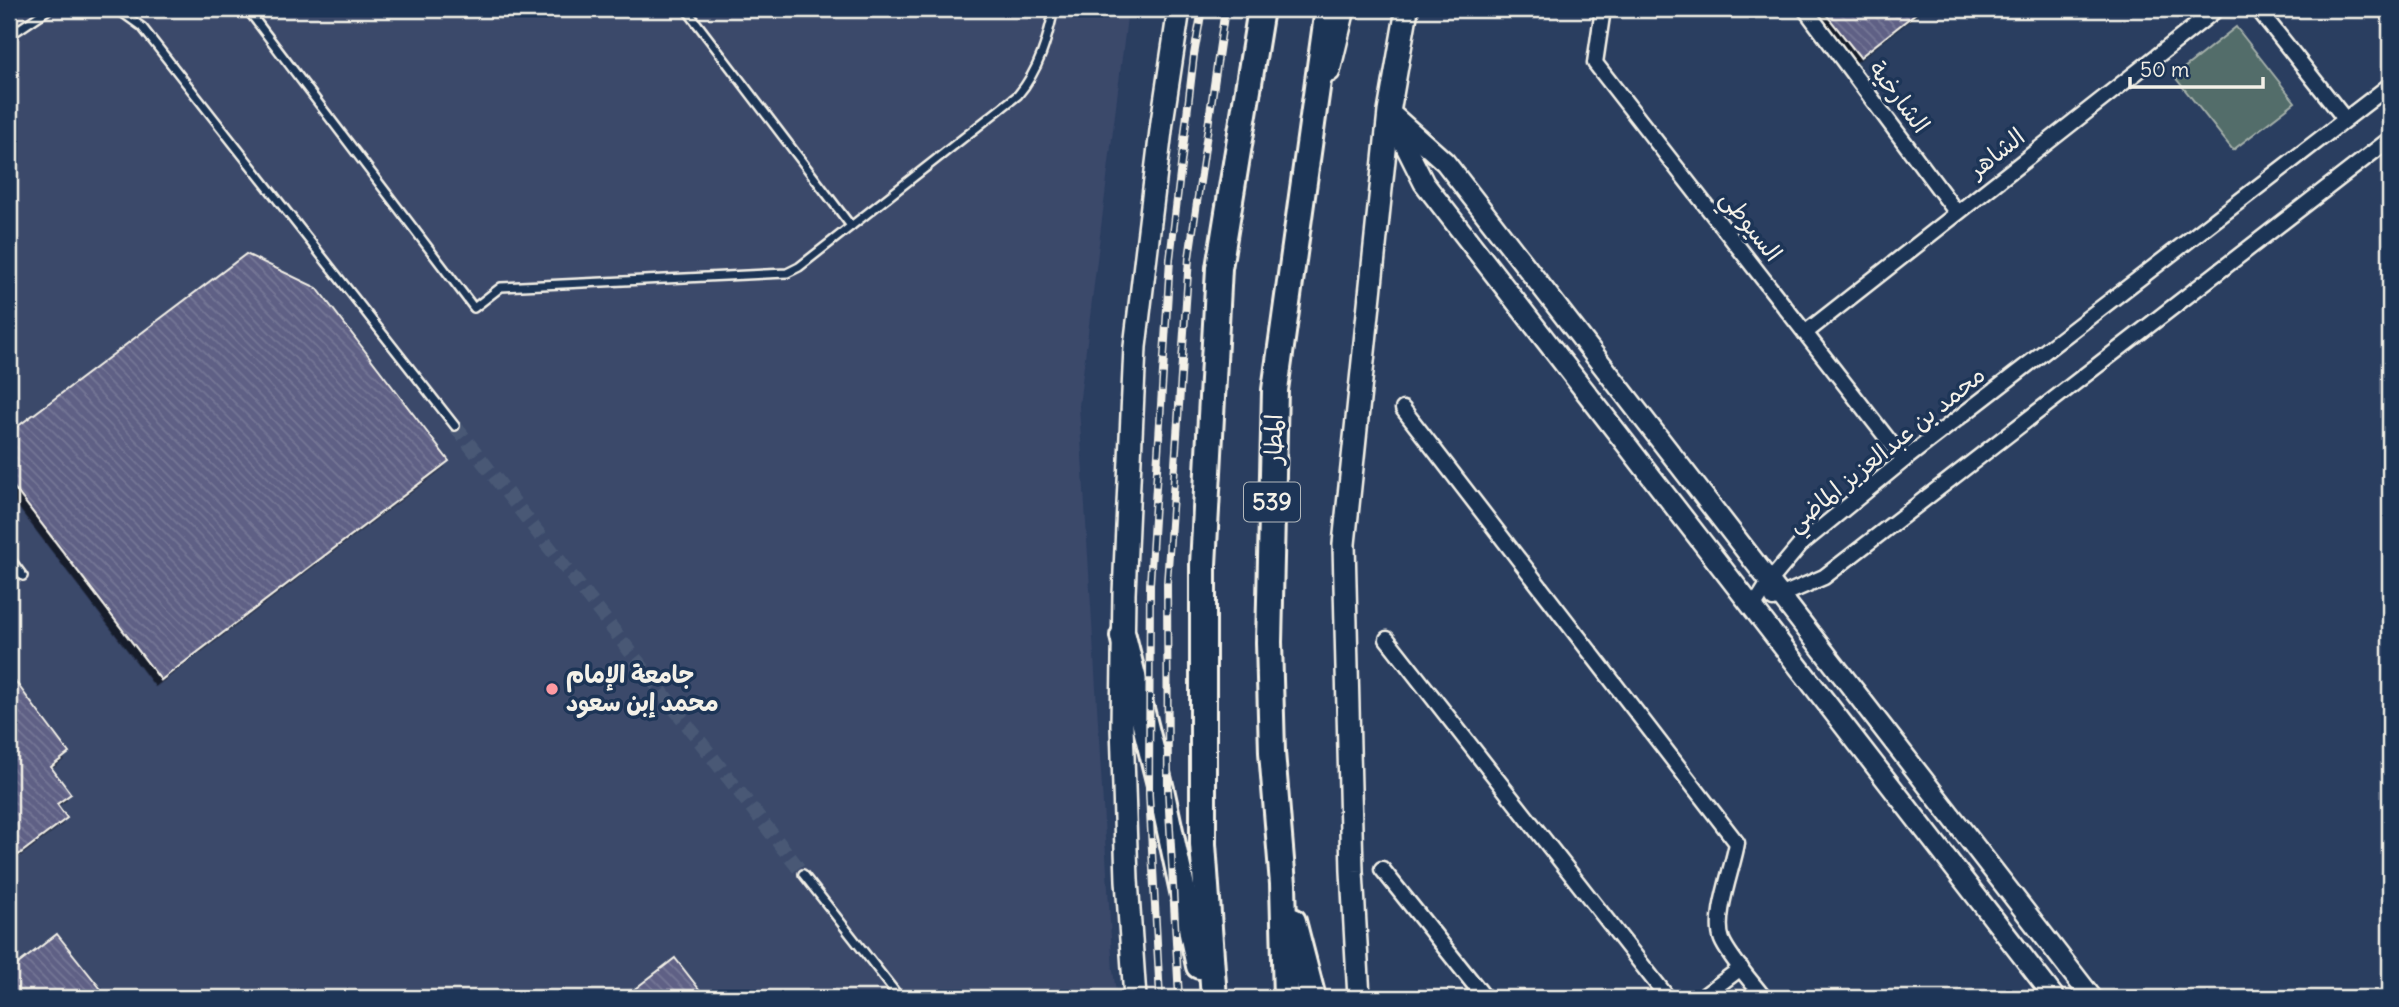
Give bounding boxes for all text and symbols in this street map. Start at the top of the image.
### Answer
scale bar [2130,46,2262,90]
street label: الشارخية [1863,54,1937,139]
text: 50 m [2140,56,2189,83]
street label: الشاهر [1961,121,2030,185]
street label: السيوطي [1709,184,1789,271]
street label: محمد بن عبدالعزيز الماضي [1780,359,1995,543]
street label: المطار [1258,414,1288,466]
road number: 539 [1244,482,1300,522]
place label: جامعة الإمام محمد إبن سعود [566,659,719,719]
marker: جامعة الإمام محمد إبن سعود [544,681,560,697]

